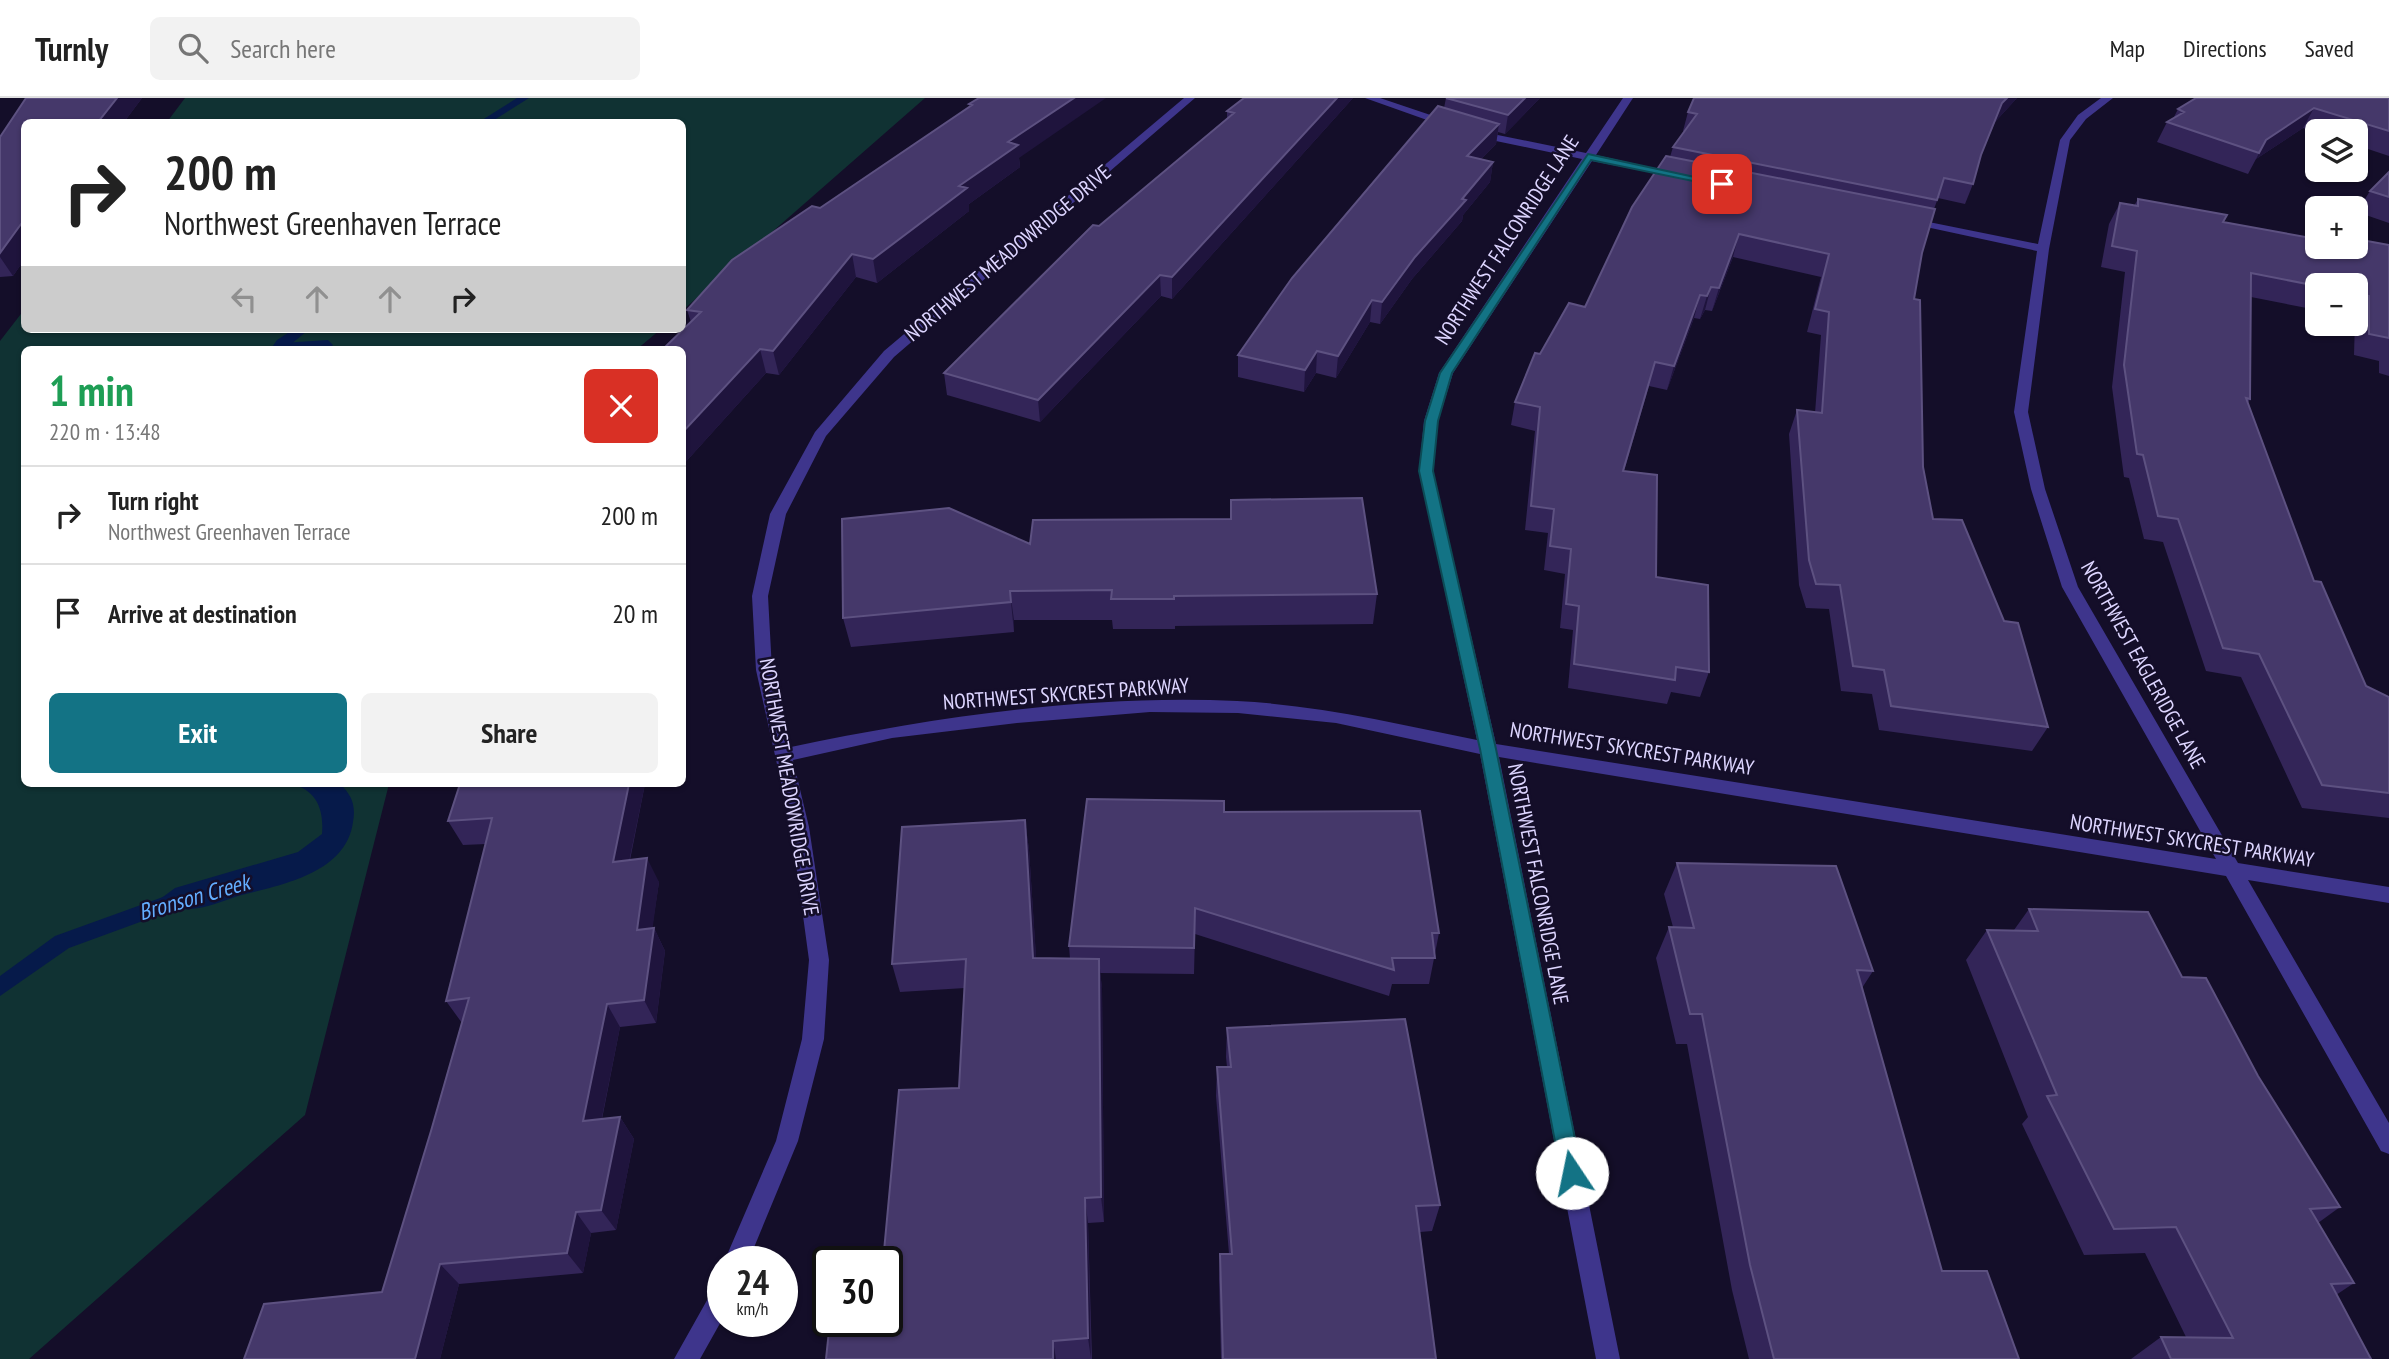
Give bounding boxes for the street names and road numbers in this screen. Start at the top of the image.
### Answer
street label: NORTHWEST FALCONRIDGE LANE [1429,130,1585,350]
street label: NORTHWEST MEADOWRIDGE DRIVE [899,158,1116,347]
street label: NORTHWEST EAGLERIDGE LANE [2075,556,2212,773]
street label: NORTHWEST MEADOWRIDGE DRIVE [754,656,825,918]
street label: NORTHWEST SKYCREST PARKWAY [942,671,1190,716]
street label: NORTHWEST SKYCREST PARKWAY [1508,716,1757,781]
street label: NORTHWEST FALCONRIDGE LANE [1502,761,1575,1007]
street label: NORTHWEST SKYCREST PARKWAY [2068,808,2317,873]

